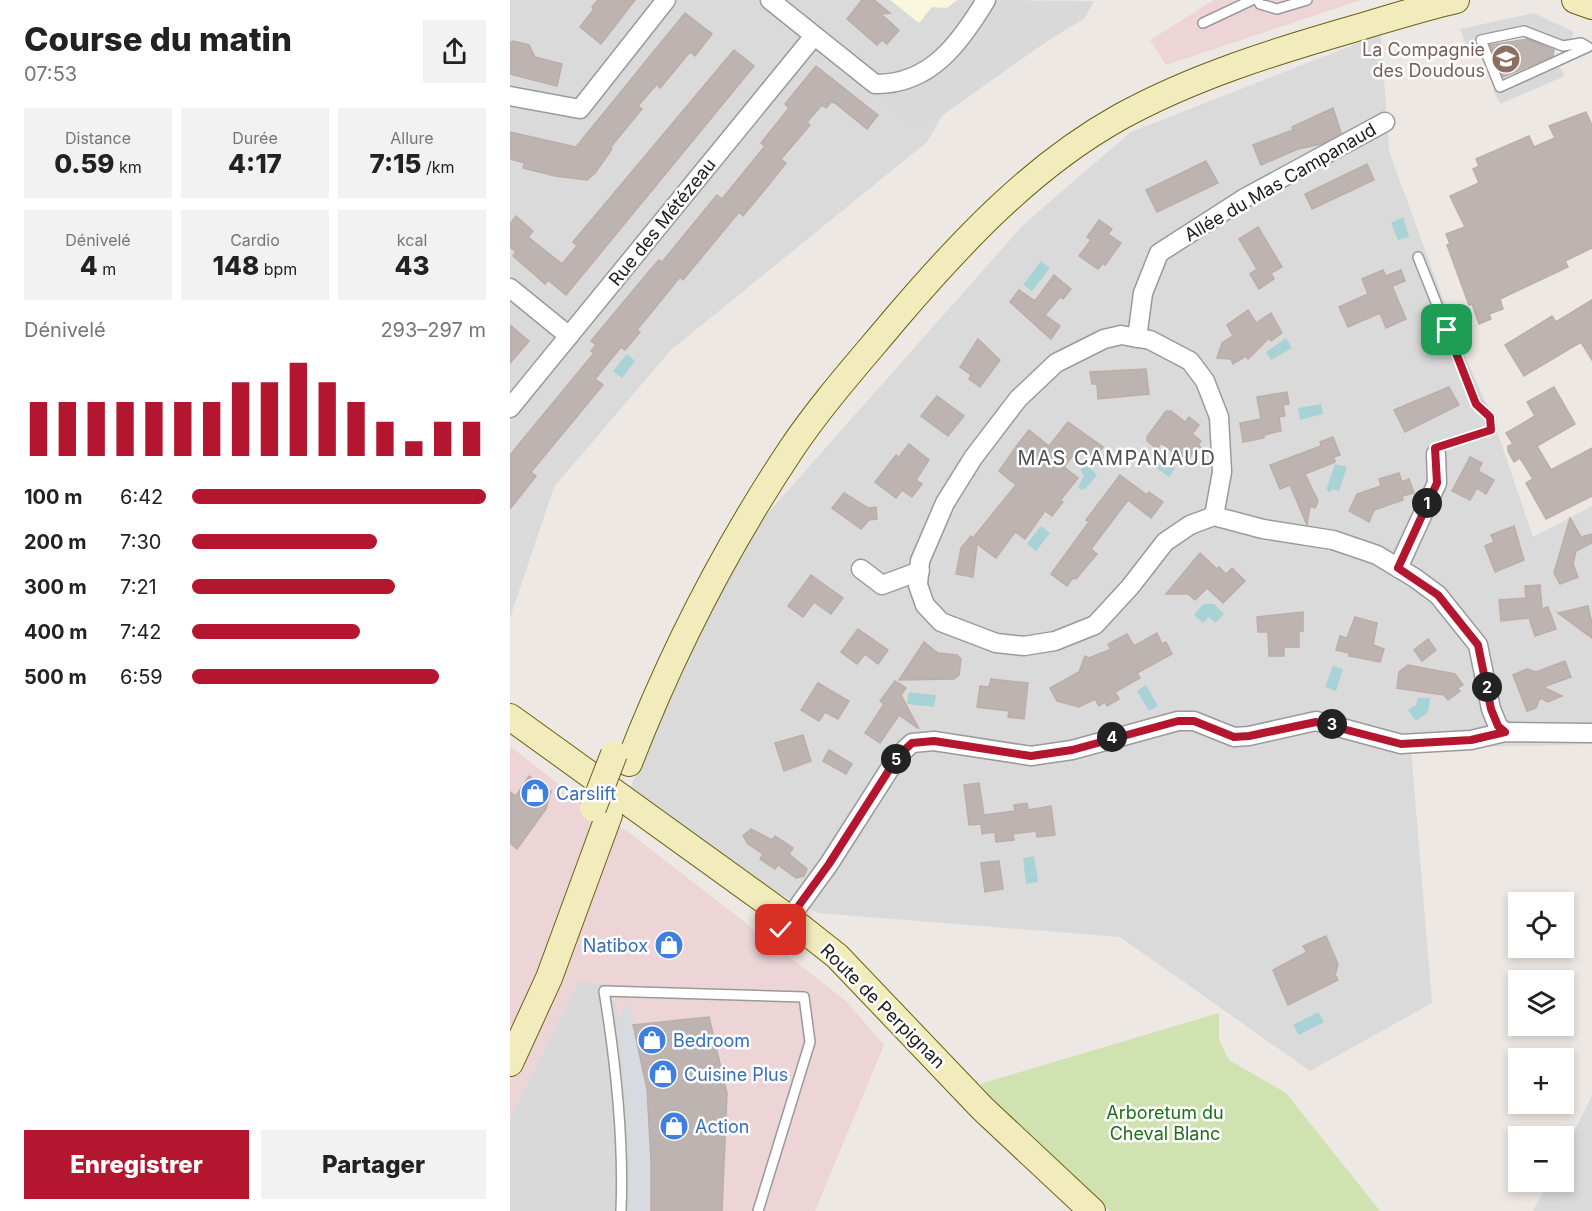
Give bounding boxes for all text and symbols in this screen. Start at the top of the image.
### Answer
text: Course du matin [24,19,292,59]
button: share [423,20,486,83]
place label: La Compagnie des Doudous [1362,39,1485,81]
school or university icon: La Compagnie des Doudous [1490,43,1522,75]
text: 07:53 [24,62,77,86]
street label: Allée du Mas Campanaud [1181,119,1379,245]
text: Distance [65,128,131,148]
text: Durée [232,128,278,148]
text: Allure [390,128,434,148]
text: 0.59 [54,148,115,179]
text: 4:17 [228,148,282,179]
text: 7:15 [369,148,421,179]
street label: Rue des Métézeau [604,154,720,290]
text: km [115,157,142,177]
text: /km [421,157,455,177]
text: Dénivelé [65,230,131,250]
text: Cardio [230,230,280,250]
text: kcal [397,230,427,250]
text: 4 [80,250,98,281]
text: 148 [213,250,259,281]
text: 43 [395,250,429,281]
text: m [98,259,116,279]
text: bpm [259,259,297,279]
pin [1421,304,1472,355]
icon: arrive [1430,313,1463,346]
text: Dénivelé [24,318,106,342]
text: 293–297 m [380,318,486,342]
district label: MAS CAMPANAUD [1018,446,1216,470]
text: 100 m [24,485,83,509]
text: 6:42 [120,485,163,509]
pin: 1 [1412,488,1442,518]
text: 1 [1424,493,1430,513]
text: 200 m [24,530,87,554]
text: 7:30 [120,530,161,554]
text: 300 m [24,575,87,599]
text: 7:21 [120,575,157,599]
text: 400 m [24,620,88,644]
text: 7:42 [120,620,162,644]
text: 500 m [24,665,87,689]
text: 6:59 [120,665,163,689]
pin: 2 [1472,672,1502,702]
text: 2 [1482,677,1492,697]
pin: 3 [1317,709,1347,739]
text: 3 [1327,714,1337,734]
pin: 4 [1097,722,1127,752]
text: 4 [1107,727,1117,747]
pin: 5 [881,744,911,774]
text: 5 [891,749,901,769]
shop icon: Carslift [519,777,551,809]
place label: Carslift [556,783,616,804]
map controls [1508,892,1574,1192]
button: locate [1508,892,1574,958]
pin [755,904,806,955]
icon: check [764,913,797,946]
shop icon: Natibox [653,929,685,961]
place label: Natibox [583,935,648,956]
street label: Route de Perpignan [816,939,950,1073]
button: layers [1508,970,1574,1036]
shop icon: Bedroom [636,1024,668,1056]
place label: Bedroom [673,1030,750,1051]
button: + [1508,1048,1574,1114]
shop icon: Cuisine Plus [647,1058,679,1090]
place label: Cuisine Plus [684,1064,788,1085]
park label: Arboretum du Cheval Blanc [1106,1102,1224,1144]
shop icon: Action [658,1110,690,1142]
place label: Action [695,1116,749,1137]
button: − [1508,1126,1574,1192]
button: Enregistrer [24,1130,249,1199]
button: Partager [261,1130,486,1199]

